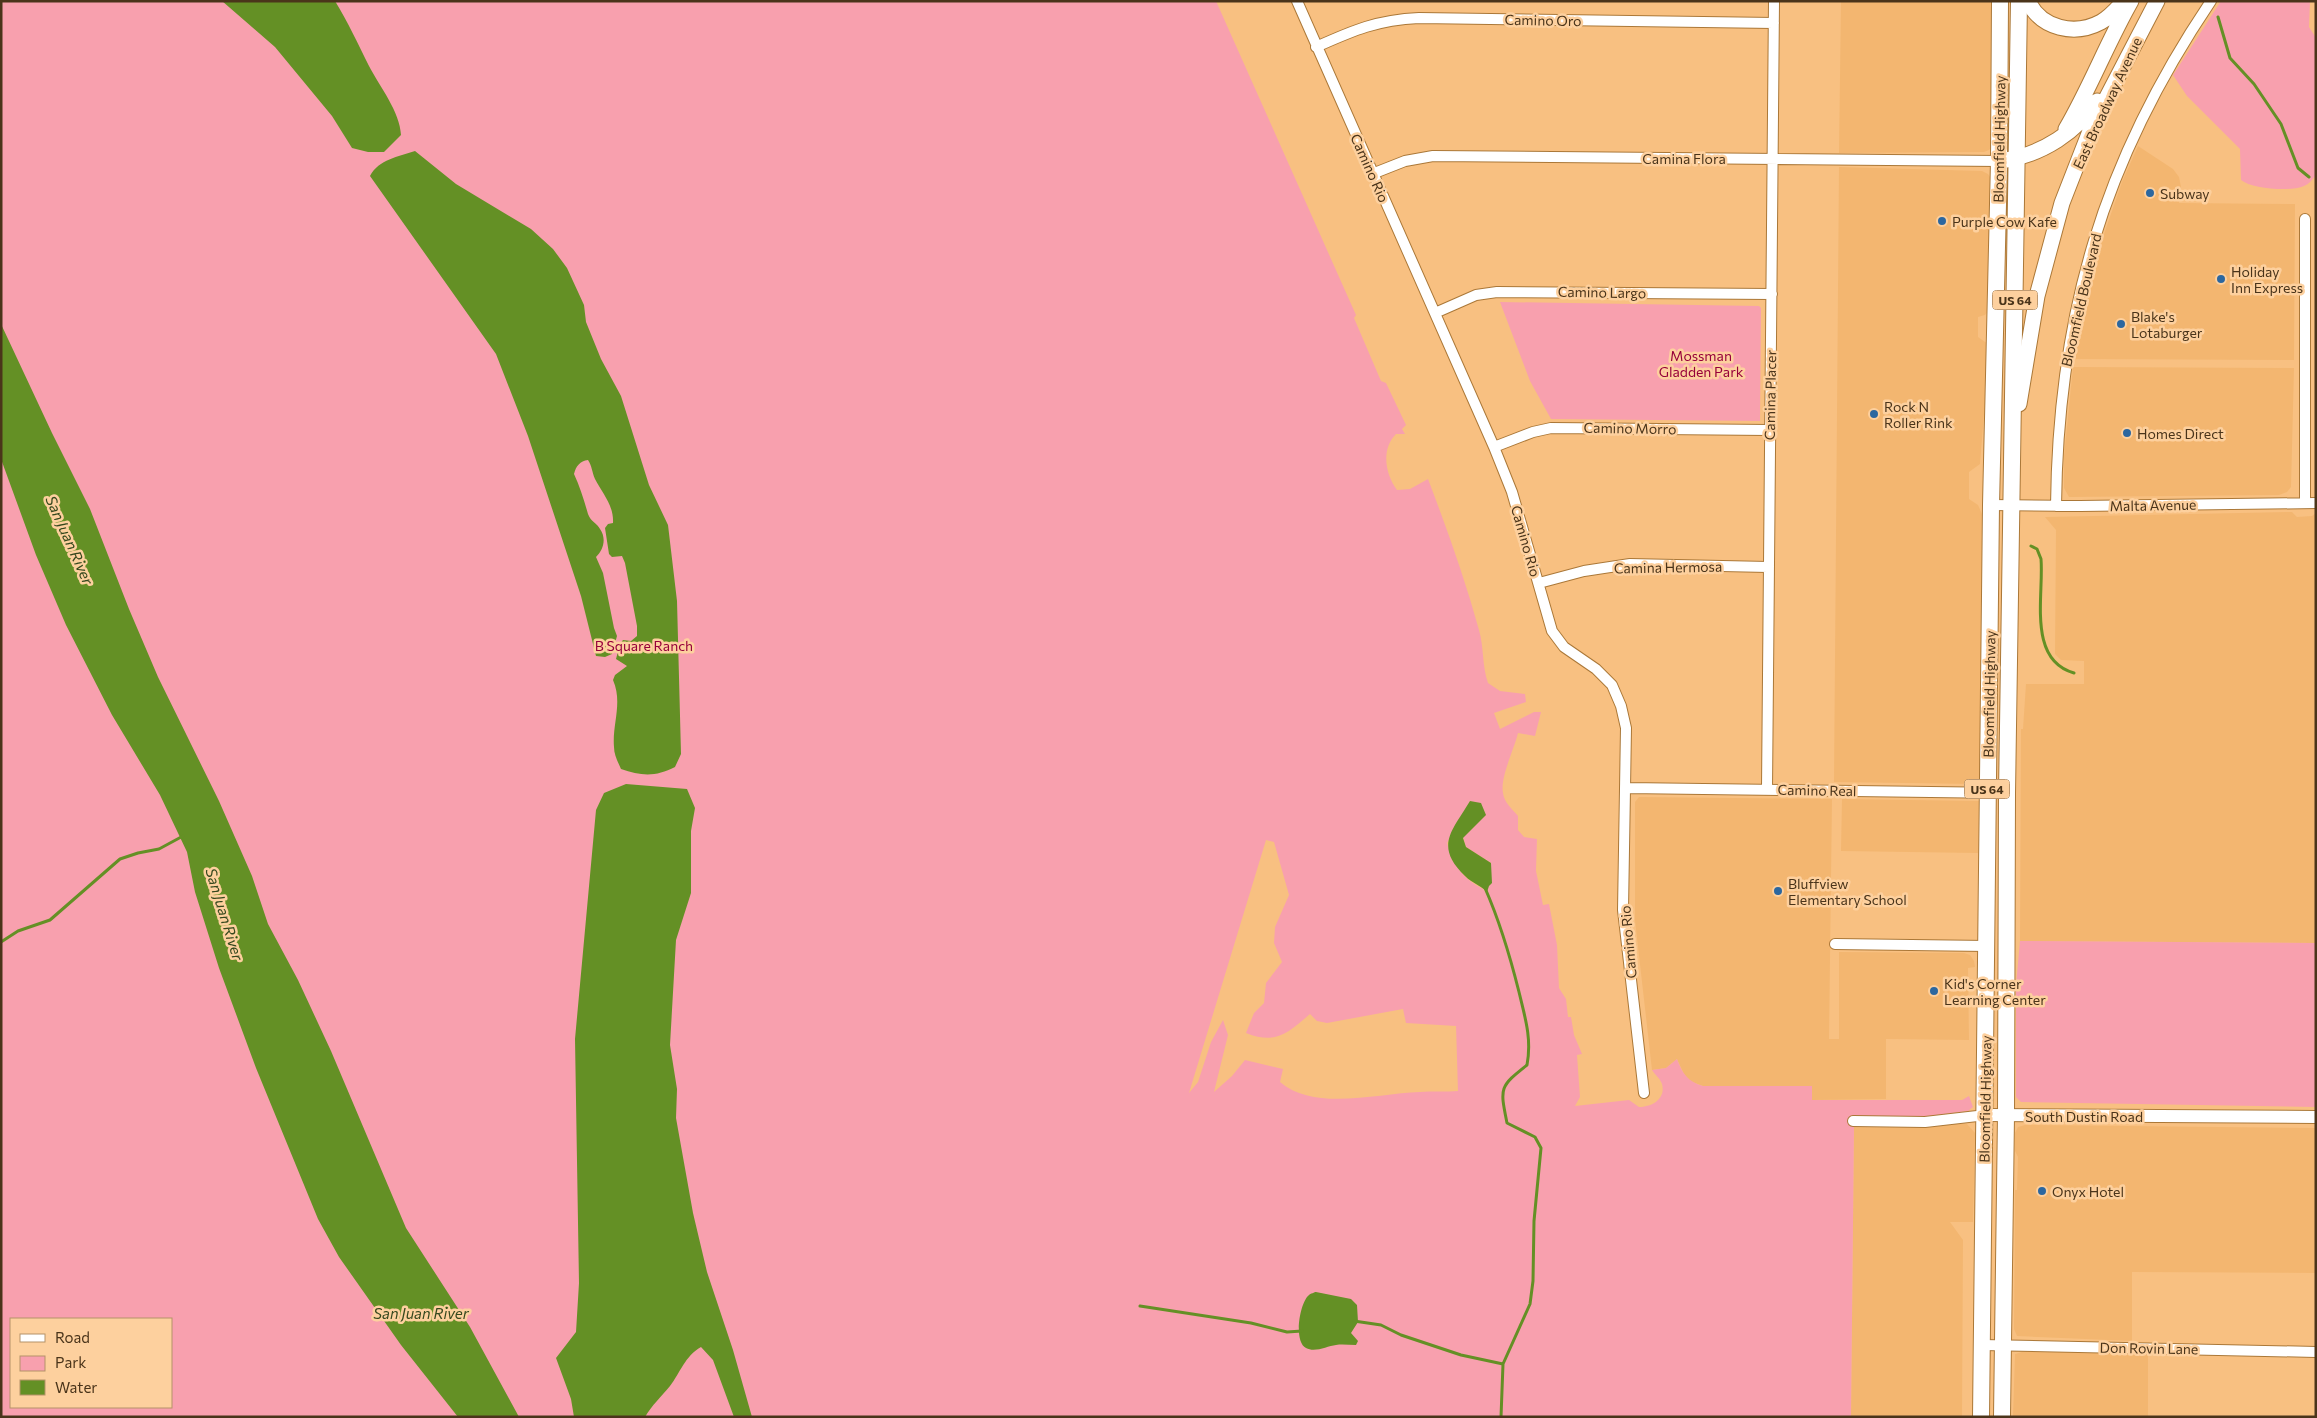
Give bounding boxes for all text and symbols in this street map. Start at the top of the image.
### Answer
street label: Camino Oro [1504,11,1582,29]
street label: East Broadway Avenue [2069,34,2145,172]
street label: Bloomfield Highway [1989,75,2009,203]
street label: Camino Rio [1347,131,1393,205]
street label: Camina Flora [1642,150,1726,167]
place label: Subway [2160,185,2210,202]
marker: Subway [2144,187,2156,199]
place label: Purple Cow Kafe [1952,213,2057,230]
marker: Purple Cow Kafe [1936,215,1948,227]
street label: Bloomfield Boulevard [2057,232,2105,368]
place label: Holiday Inn Express [2231,263,2303,296]
marker: Holiday Inn Express [2215,273,2227,285]
street label: Camino Largo [1558,283,1646,301]
road number: US 64 [1992,290,2038,310]
place label: Blake's Lotaburger [2131,308,2203,341]
marker: Blake's Lotaburger [2115,318,2127,330]
park label: Mossman Gladden Park [1659,347,1744,380]
street label: Camina Placer [1761,349,1779,440]
place label: Rock N Roller Rink [1884,398,1953,431]
marker: Rock N Roller Rink [1868,408,1880,420]
street label: Camino Morro [1583,419,1677,437]
place label: Homes Direct [2137,425,2224,442]
marker: Homes Direct [2121,427,2133,439]
water label: San Juan River [42,493,98,588]
street label: Malta Avenue [2110,496,2196,514]
street label: Camino Rio [1508,504,1544,578]
street label: Camina Hermosa [1614,558,1722,576]
street label: Bloomfield Highway [1979,630,1999,758]
park label: B Square Ranch [595,637,693,654]
road number: US 64 [1964,780,2010,799]
street label: Camino Real [1777,781,1857,799]
water label: San Juan River [202,866,248,963]
place label: Bluffview Elementary School [1788,875,1907,908]
marker: Bluffview Elementary School [1772,885,1784,897]
street label: Camino Rio [1616,905,1640,979]
place label: Kid's Corner Learning Center [1944,975,2046,1008]
marker: Kid's Corner Learning Center [1928,985,1940,997]
street label: Bloomfield Highway [1975,1035,1995,1163]
street label: South Dustin Road [2025,1108,2143,1125]
place label: Onyx Hotel [2052,1183,2124,1200]
marker: Onyx Hotel [2036,1185,2048,1197]
water label: San Juan River [373,1304,470,1322]
legend [10,1318,172,1408]
text: Road [55,1328,90,1346]
street label: Don Rovin Lane [2100,1339,2198,1357]
text: Park [55,1353,86,1371]
text: Water [55,1378,97,1396]

